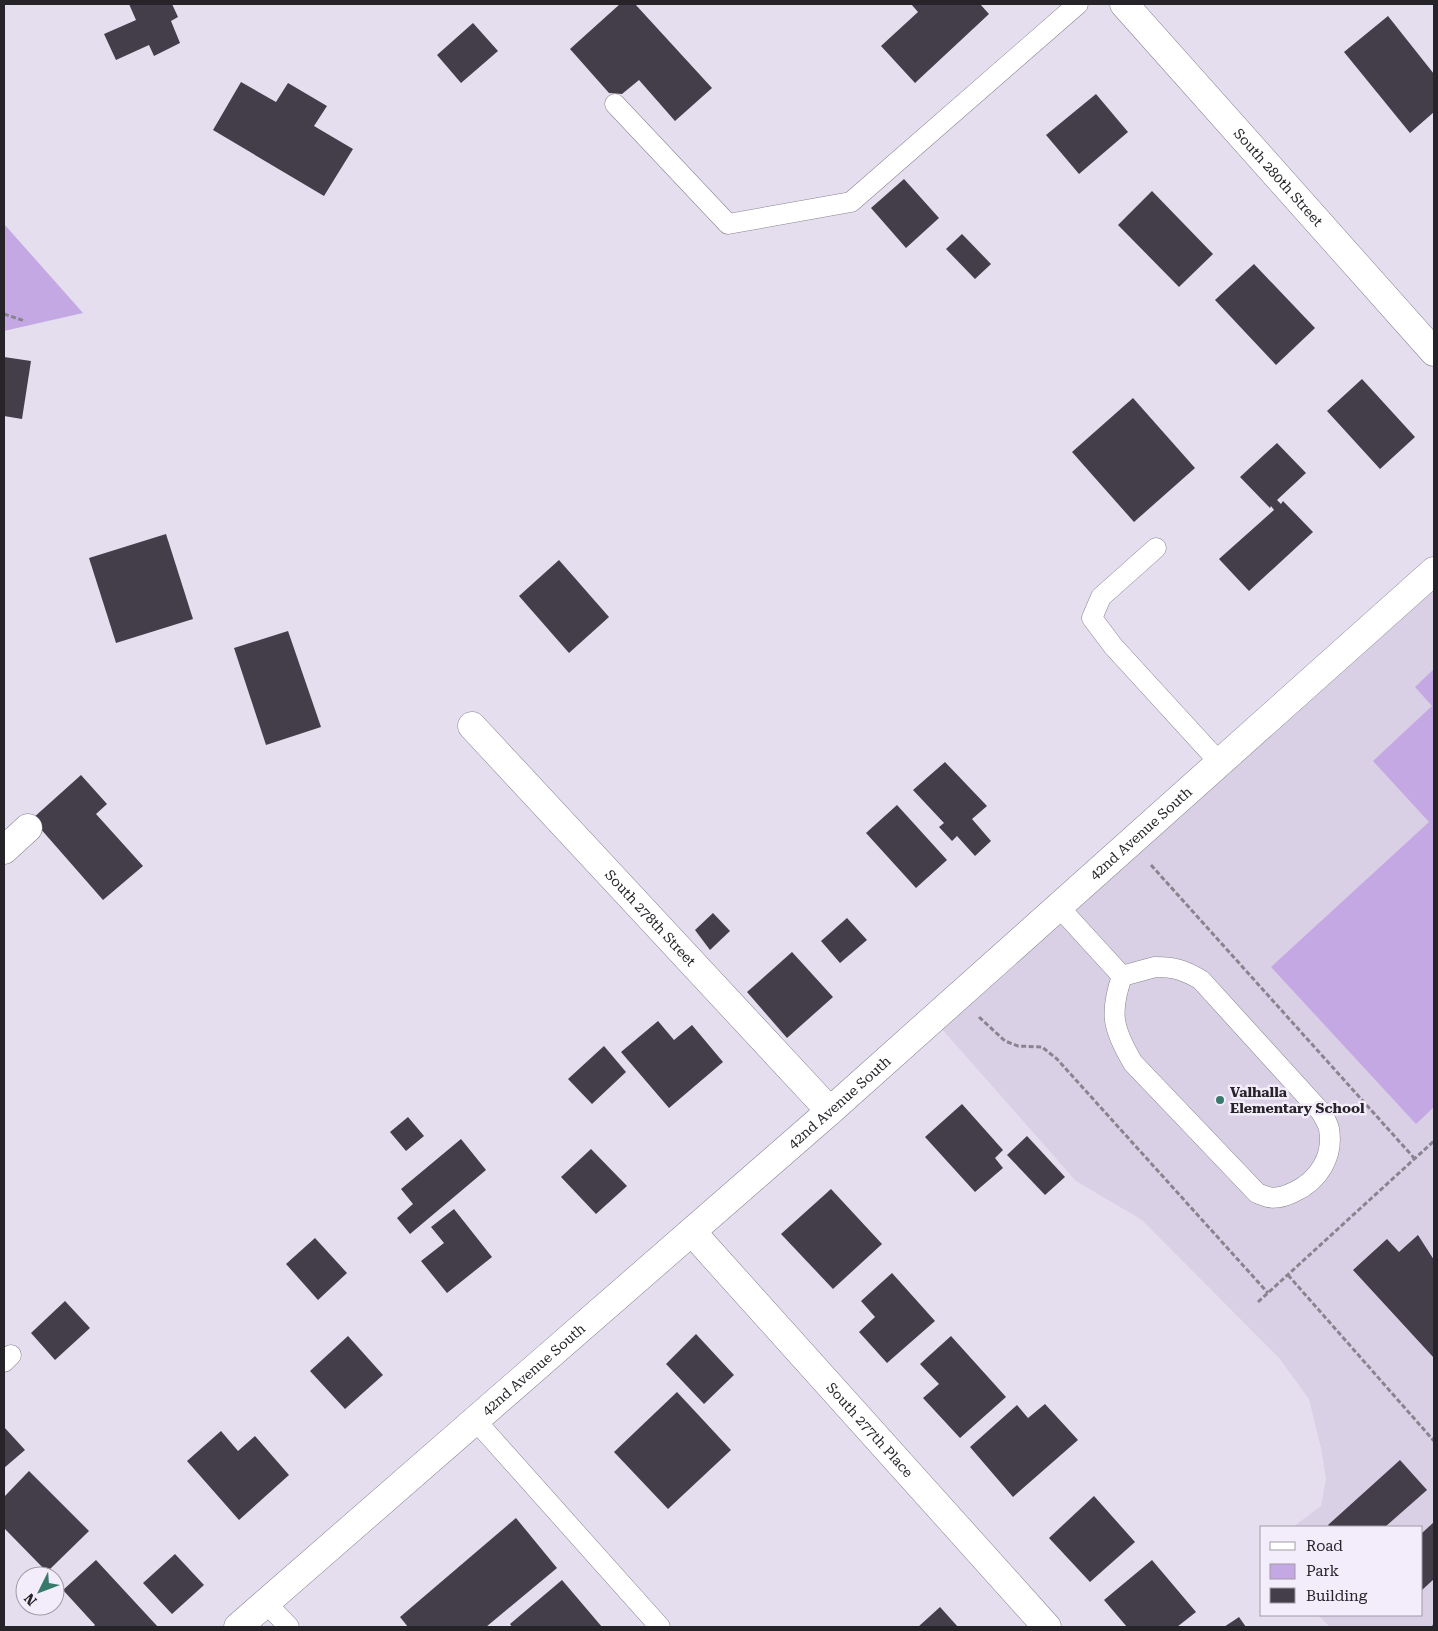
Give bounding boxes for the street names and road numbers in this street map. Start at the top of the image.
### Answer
street label: South 280th Street [1231,125,1326,229]
street label: 42nd Avenue South [1086,783,1195,883]
street label: South 278th Street [602,866,699,969]
street label: 42nd Avenue South [785,1053,894,1152]
street label: 42nd Avenue South [479,1320,588,1419]
street label: South 277th Place [823,1379,917,1481]

